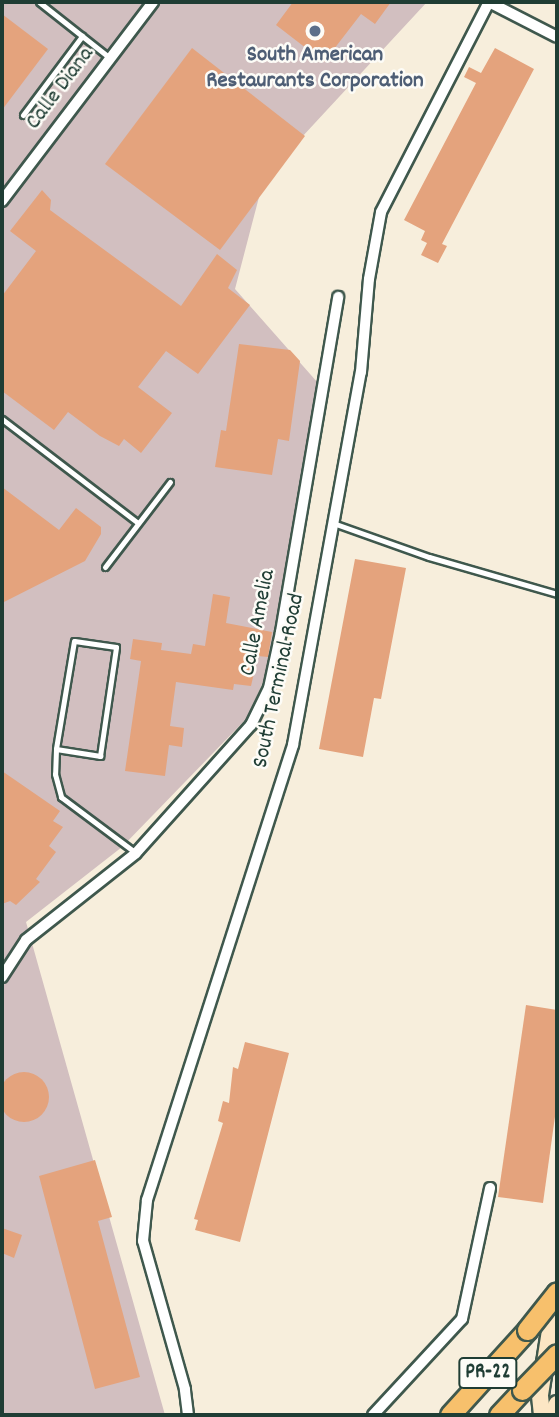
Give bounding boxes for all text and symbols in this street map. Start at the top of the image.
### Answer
marker: South American Restaurants Corporation [307,23,323,39]
street label: Calle Diana [21,42,101,136]
place label: South American Restaurants Corporation [206,42,424,96]
street label: Calle Amelia [235,568,283,678]
street label: South Terminal Road [248,591,312,771]
road number: PR-22 [458,1356,518,1390]

